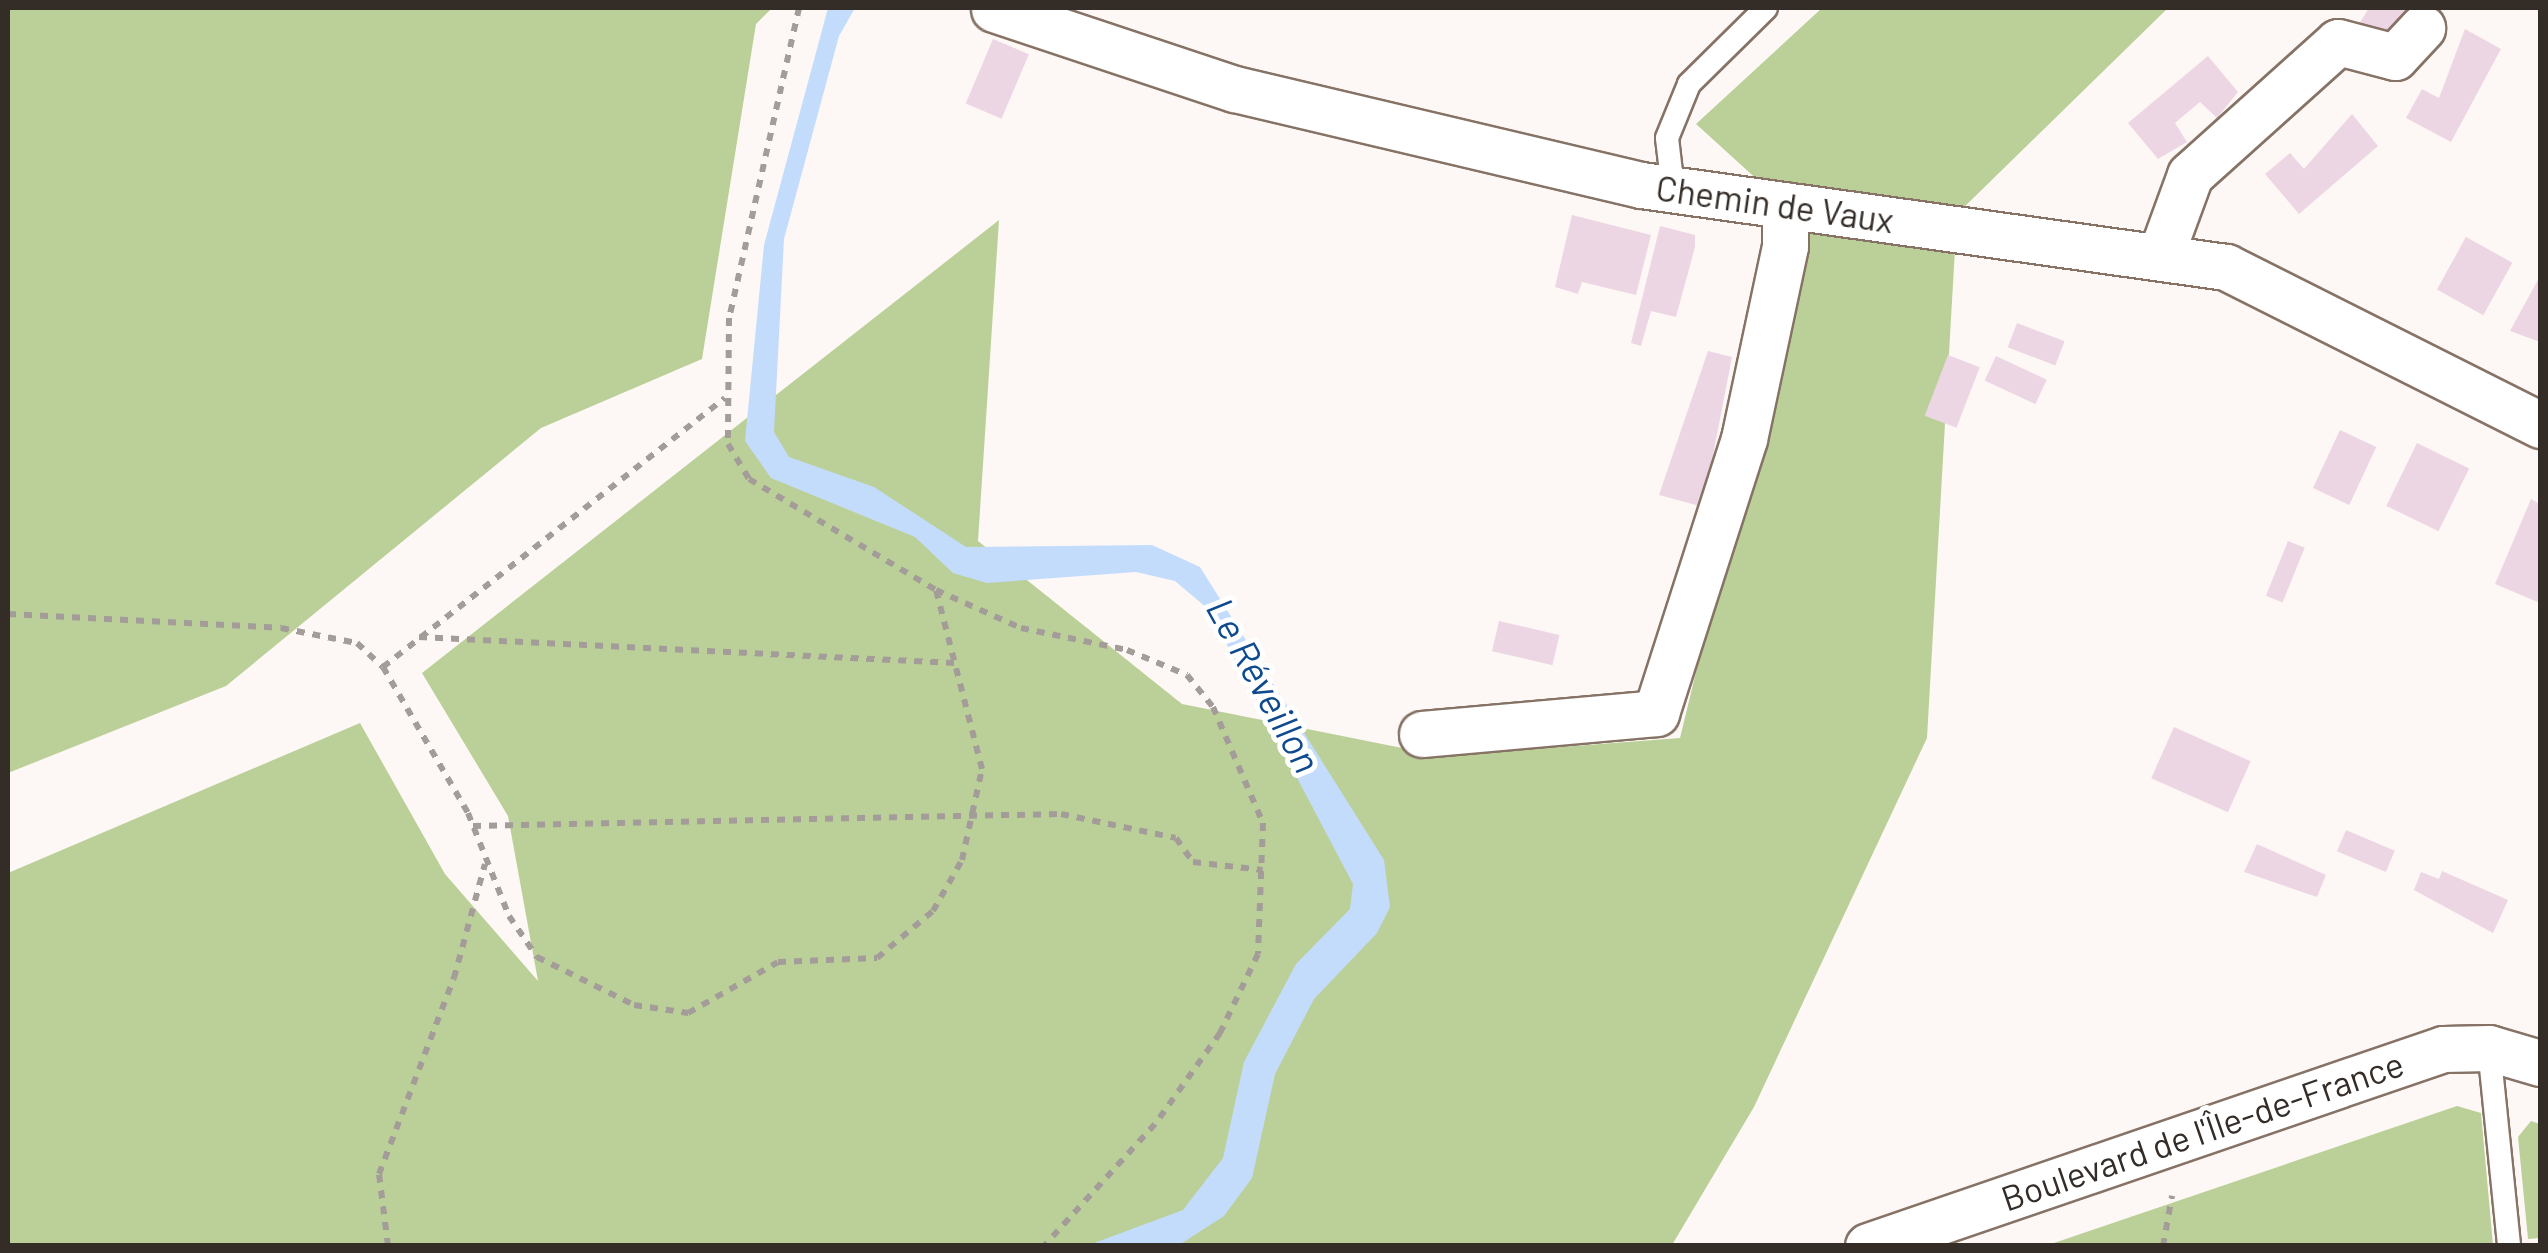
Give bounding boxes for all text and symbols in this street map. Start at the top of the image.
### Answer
street label: Chemin de Vaux [1654,166,1896,240]
water label: Le Réveillon [1197,590,1331,780]
street label: Boulevard de l'Île-de-France [1995,1041,2409,1219]

